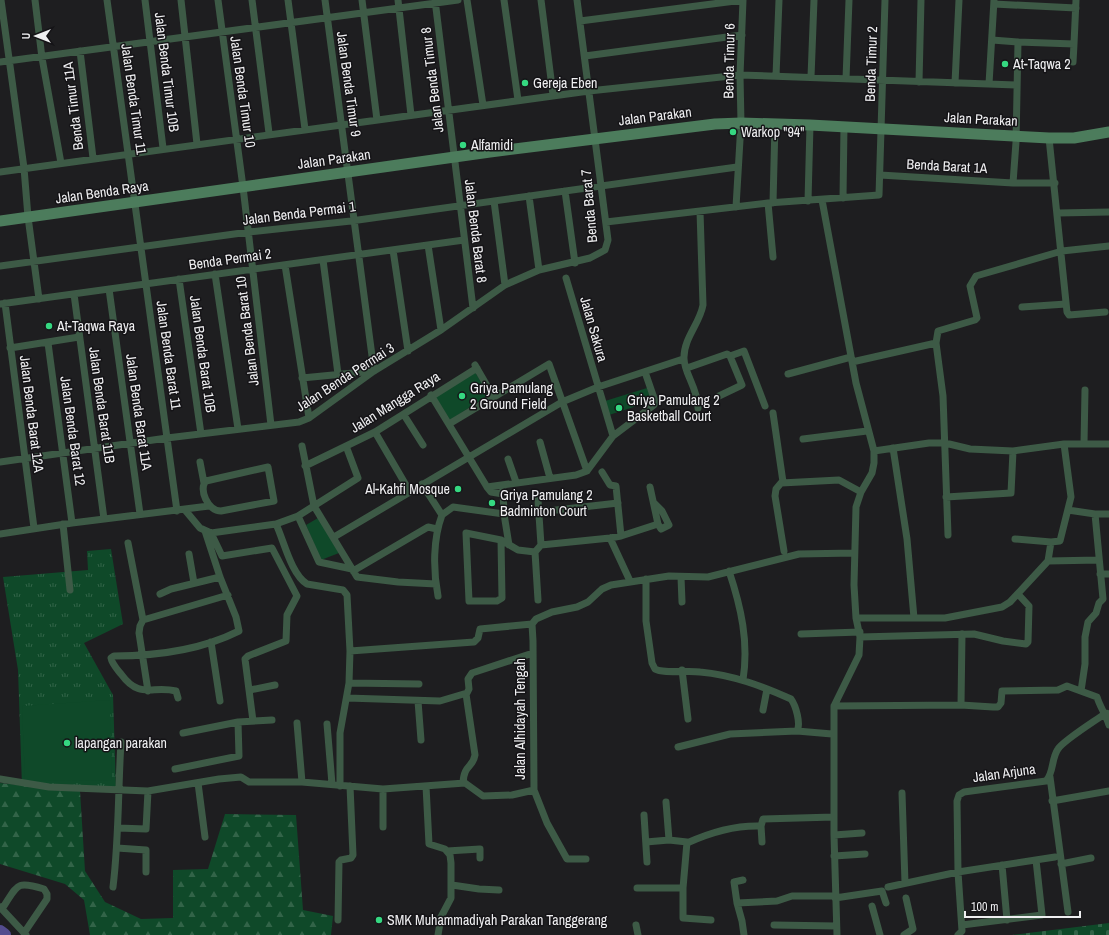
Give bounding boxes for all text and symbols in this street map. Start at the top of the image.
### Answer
street label: Jalan Benda Timur 10B [151,11,183,133]
north arrow [16,16,56,56]
street label: Benda Timur 6 [719,23,739,99]
street label: Jalan Benda Timur 8 [417,26,447,134]
street label: Benda Timur 2 [861,26,881,102]
street label: Jalan Benda Timur 9 [333,30,365,138]
text: U [19,33,33,39]
street label: Jalan Benda Timur 10 [226,35,260,149]
street label: Jalan Benda Timur 11 [117,42,151,156]
place label: At-Taqwa 2 [1012,55,1071,73]
marker: At-Taqwa 2 [1000,59,1010,69]
street label: Benda Timur 11A [59,61,87,151]
place label: Gereja Eben [533,74,597,92]
marker: Gereja Eben [520,78,530,88]
street label: Jalan Parakan [617,103,693,129]
street label: Jalan Parakan [944,108,1018,130]
place label: Warkop "94" [741,123,804,141]
marker: Warkop "94" [728,127,738,137]
place label: Alfamidi [470,136,513,154]
marker: Alfamidi [458,140,468,150]
street label: Jalan Parakan [296,145,372,173]
street label: Benda Barat 1A [906,155,988,177]
street label: Benda Barat 7 [577,169,601,243]
street label: Jalan Benda Raya [54,176,150,207]
street label: Jalan Benda Barat 8 [461,178,491,284]
street label: Jalan Benda Permai 1 [242,197,357,229]
street label: Benda Permai 2 [188,244,272,274]
street label: Jalan Benda Barat 10 [231,275,263,387]
street label: Jalan Benda Barat 10B [186,294,220,414]
street label: Jalan Sakura [576,294,612,364]
street label: Jalan Benda Barat 11 [152,299,186,411]
place label: At-Taqwa Raya [56,317,136,335]
marker: At-Taqwa Raya [44,321,54,331]
street label: Jalan Benda Permai 3 [292,339,398,415]
street label: Jalan Benda Barat 11B [85,346,119,465]
street label: Jalan Benda Barat 11A [122,353,156,472]
street label: Jalan Benda Barat 12A [16,354,48,474]
street label: Jalan Mangga Raya [347,367,444,437]
street label: Jalan Benda Barat 12 [56,375,90,487]
place label: Griya Pamulang 2 Ground Field [470,379,554,413]
marker: Griya Pamulang 2 Ground Field [457,391,467,401]
place label: Griya Pamulang 2 Basketball Court [627,391,720,425]
marker: Griya Pamulang 2 Basketball Court [614,403,624,413]
place label: Al-Kahfi Mosque [364,480,450,498]
marker: Al-Kahfi Mosque [453,484,463,494]
place label: Griya Pamulang 2 Badminton Court [500,486,593,520]
marker: Griya Pamulang 2 Badminton Court [487,498,497,508]
street label: Jalan Alhidayah Tengah [511,658,529,780]
place label: lapangan parakan [75,734,167,752]
marker: lapangan parakan [62,738,72,748]
street label: Jalan Arjuna [971,760,1037,786]
scale bar [965,893,1080,919]
text: 100 m [971,899,998,915]
place label: SMK Muhammadiyah Parakan Tanggerang [387,911,608,929]
marker: SMK Muhammadiyah Parakan Tanggerang [374,915,384,925]

